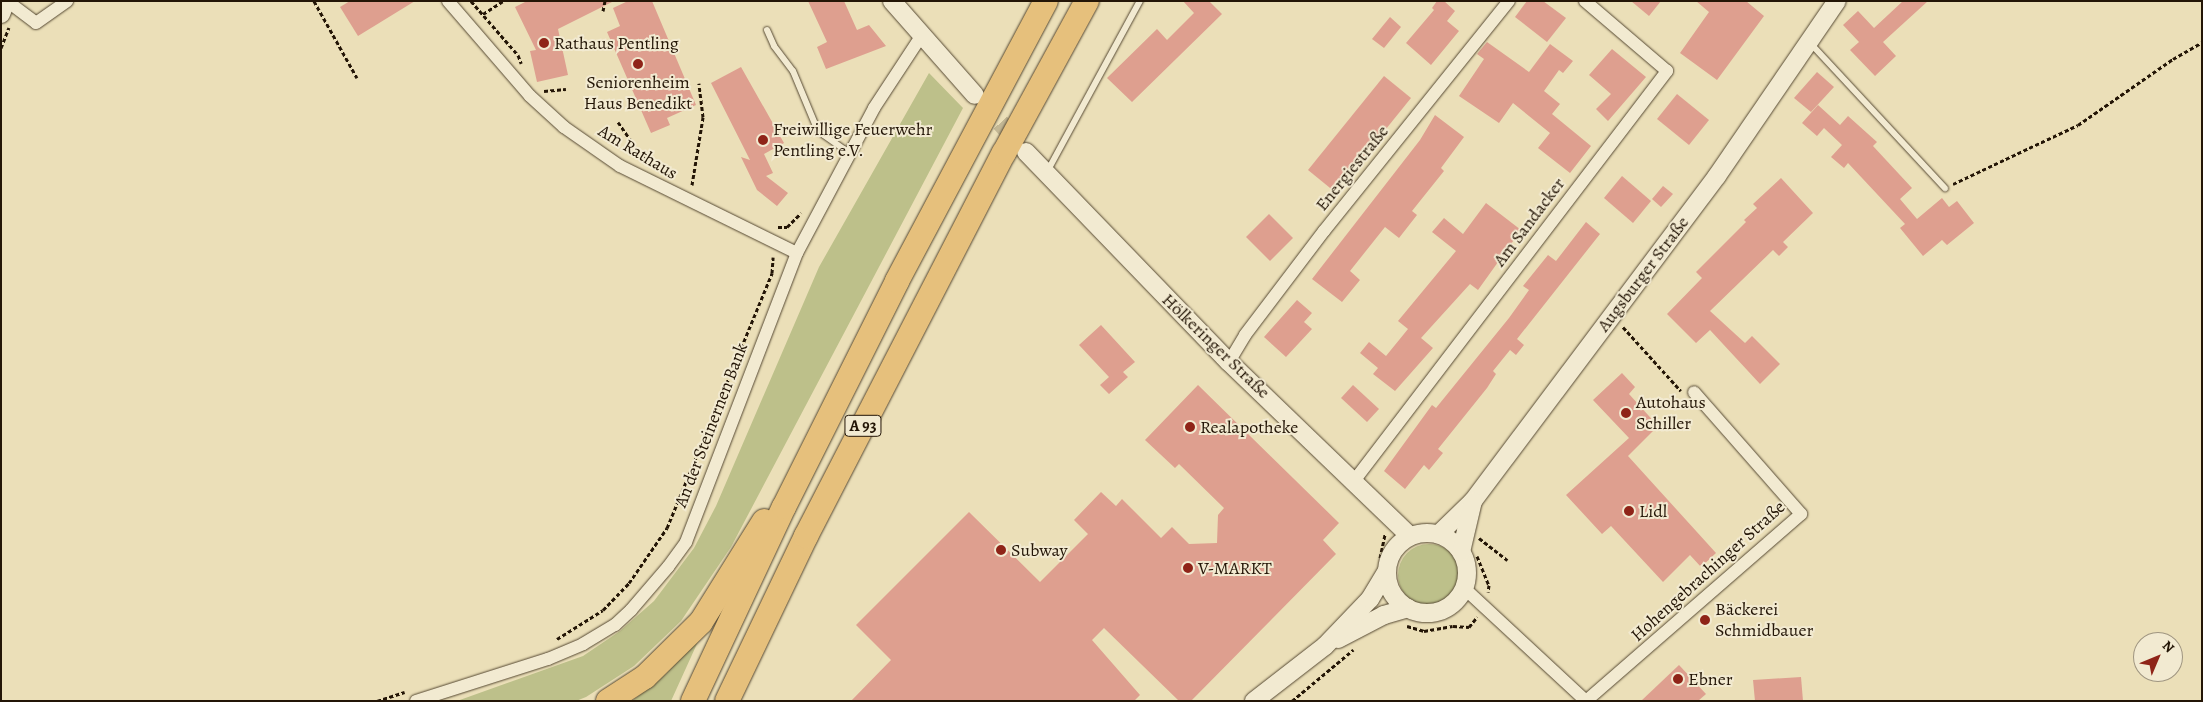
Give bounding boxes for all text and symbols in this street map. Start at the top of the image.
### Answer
place label: Rathaus Pentling [554,32,679,54]
marker: Rathaus Pentling [538,37,550,49]
marker: Seniorenheim Haus Benedikt [632,58,644,70]
place label: Seniorenheim Haus Benedikt [584,72,692,115]
place label: Freiwillige Feuerwehr Pentling e.V. [773,119,932,162]
street label: Am Rathaus [594,120,682,184]
street label: Energiestraße [1311,121,1393,215]
marker: Freiwillige Feuerwehr Pentling e.V. [757,134,769,146]
street label: Am Sandacker [1489,173,1569,271]
street label: Augsburger Straße [1593,212,1693,336]
street label: Hölkeringer Straße [1157,289,1275,403]
street label: An der Steinernen Bank [670,340,752,510]
place label: Autohaus Schiller [1636,392,1706,434]
marker: Autohaus Schiller [1620,407,1632,419]
road number: A 93 [844,412,882,440]
place label: Realapotheke [1200,416,1298,438]
marker: Realapotheke [1184,421,1196,433]
street label: Hohengebrachinger Straße [1626,496,1790,646]
place label: Lidl [1639,500,1667,522]
marker: Lidl [1623,505,1635,517]
place label: Subway [1011,539,1068,561]
marker: Subway [995,544,1007,556]
place label: V-MARKT [1198,557,1272,579]
marker: V-MARKT [1182,562,1194,574]
place label: Bäckerei Schmidbauer [1715,599,1813,642]
marker: Bäckerei Schmidbauer [1699,614,1711,626]
north arrow [2133,632,2183,682]
text: N [2158,636,2179,657]
place label: Ebner [1688,668,1733,690]
marker: Ebner [1672,673,1684,685]

